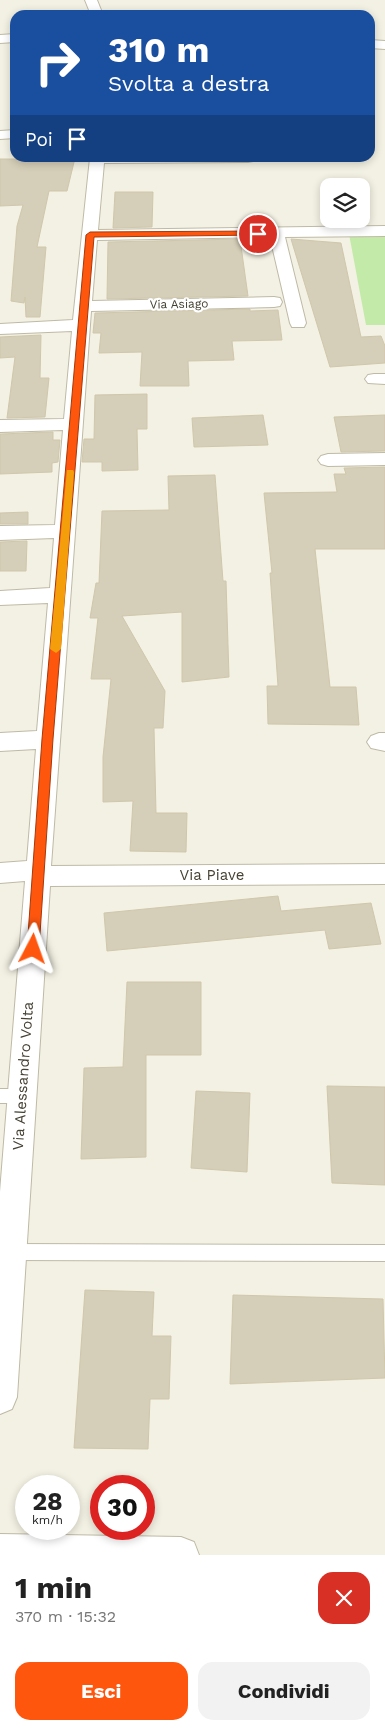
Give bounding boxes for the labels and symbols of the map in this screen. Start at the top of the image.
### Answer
pin [237,213,279,255]
street label: Via Asiago [149,296,209,312]
street label: Via Piave [180,866,244,884]
position arrow [6,922,58,974]
street label: Via Alessandro Volta [9,1001,37,1151]
speed limit sign: 30 [90,1475,155,1540]

